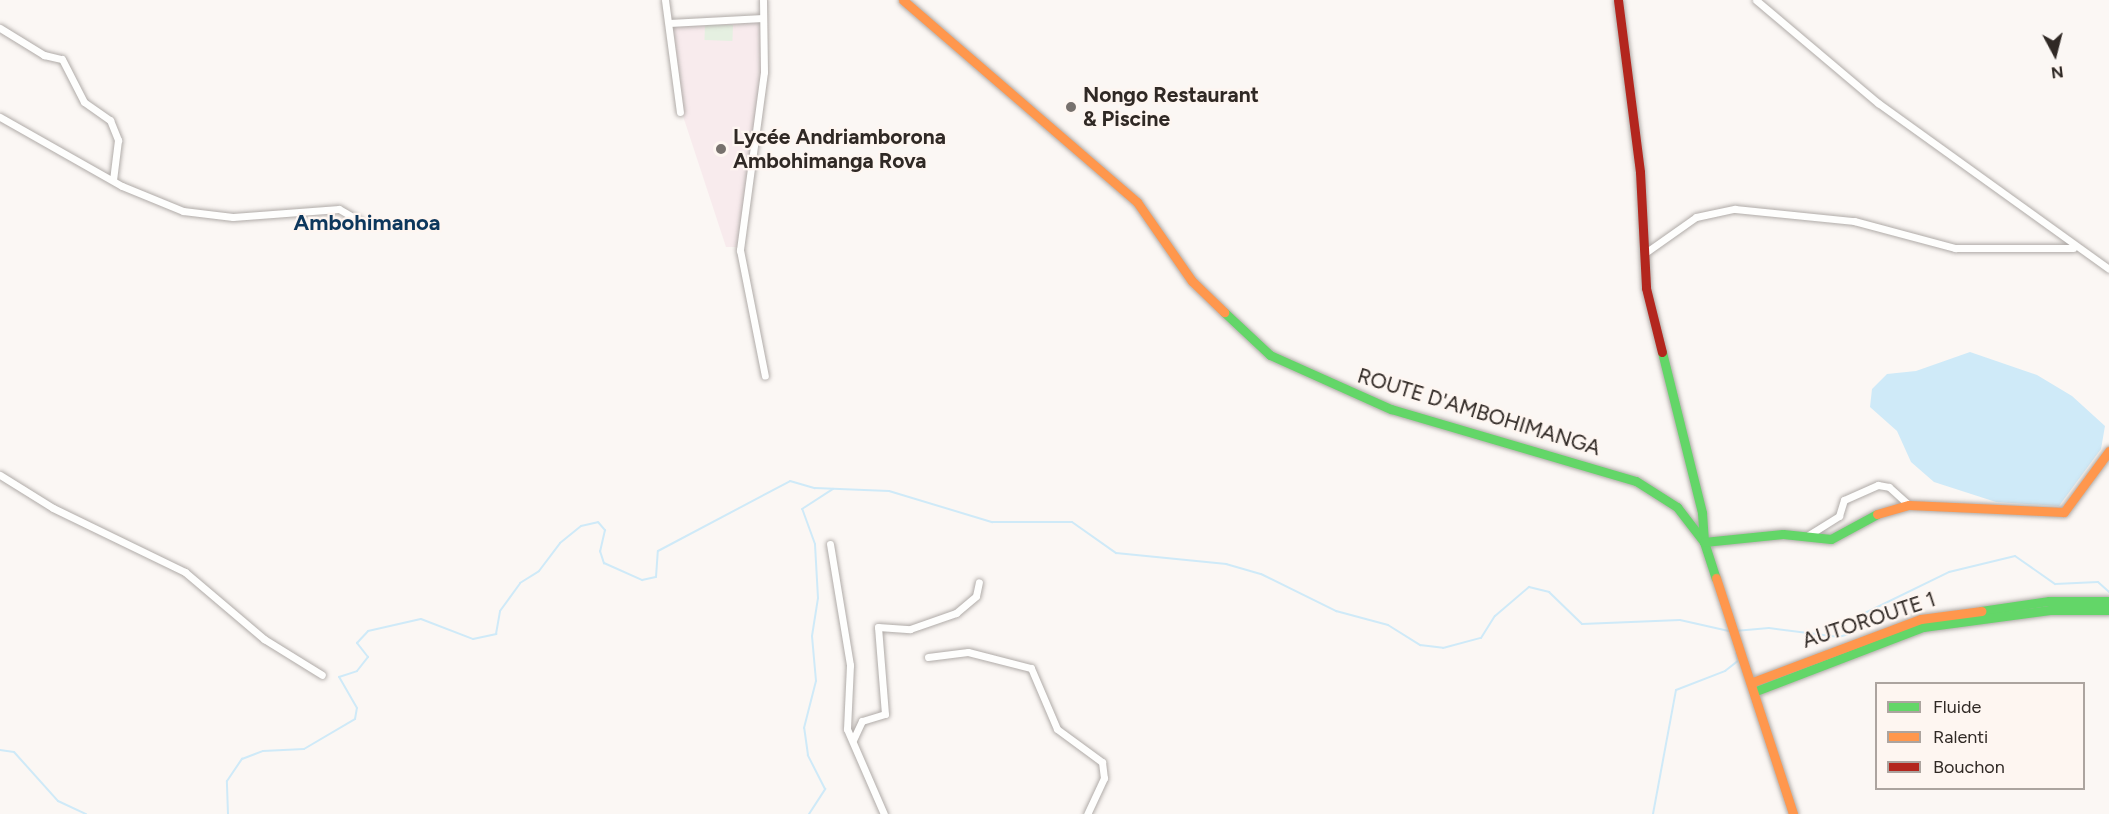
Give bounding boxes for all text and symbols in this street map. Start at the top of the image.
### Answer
north arrow [2025,24,2085,84]
text: N [2050,62,2065,83]
place label: Nongo Restaurant & Piscine [1083,82,1259,132]
marker: Nongo Restaurant & Piscine [1064,100,1078,114]
place label: Lycée Andriamborona Ambohimanga Rova [733,124,946,174]
marker: Lycée Andriamborona Ambohimanga Rova [714,142,728,156]
district label: Ambohimanoa [293,210,441,236]
street label: ROUTE D'AMBOHIMANGA [1354,363,1604,461]
street label: AUTOROUTE 1 [1799,587,1939,653]
legend [1875,682,2085,790]
text: Fluide [1933,696,1981,718]
text: Ralenti [1933,726,1988,748]
text: Bouchon [1933,756,2005,778]

